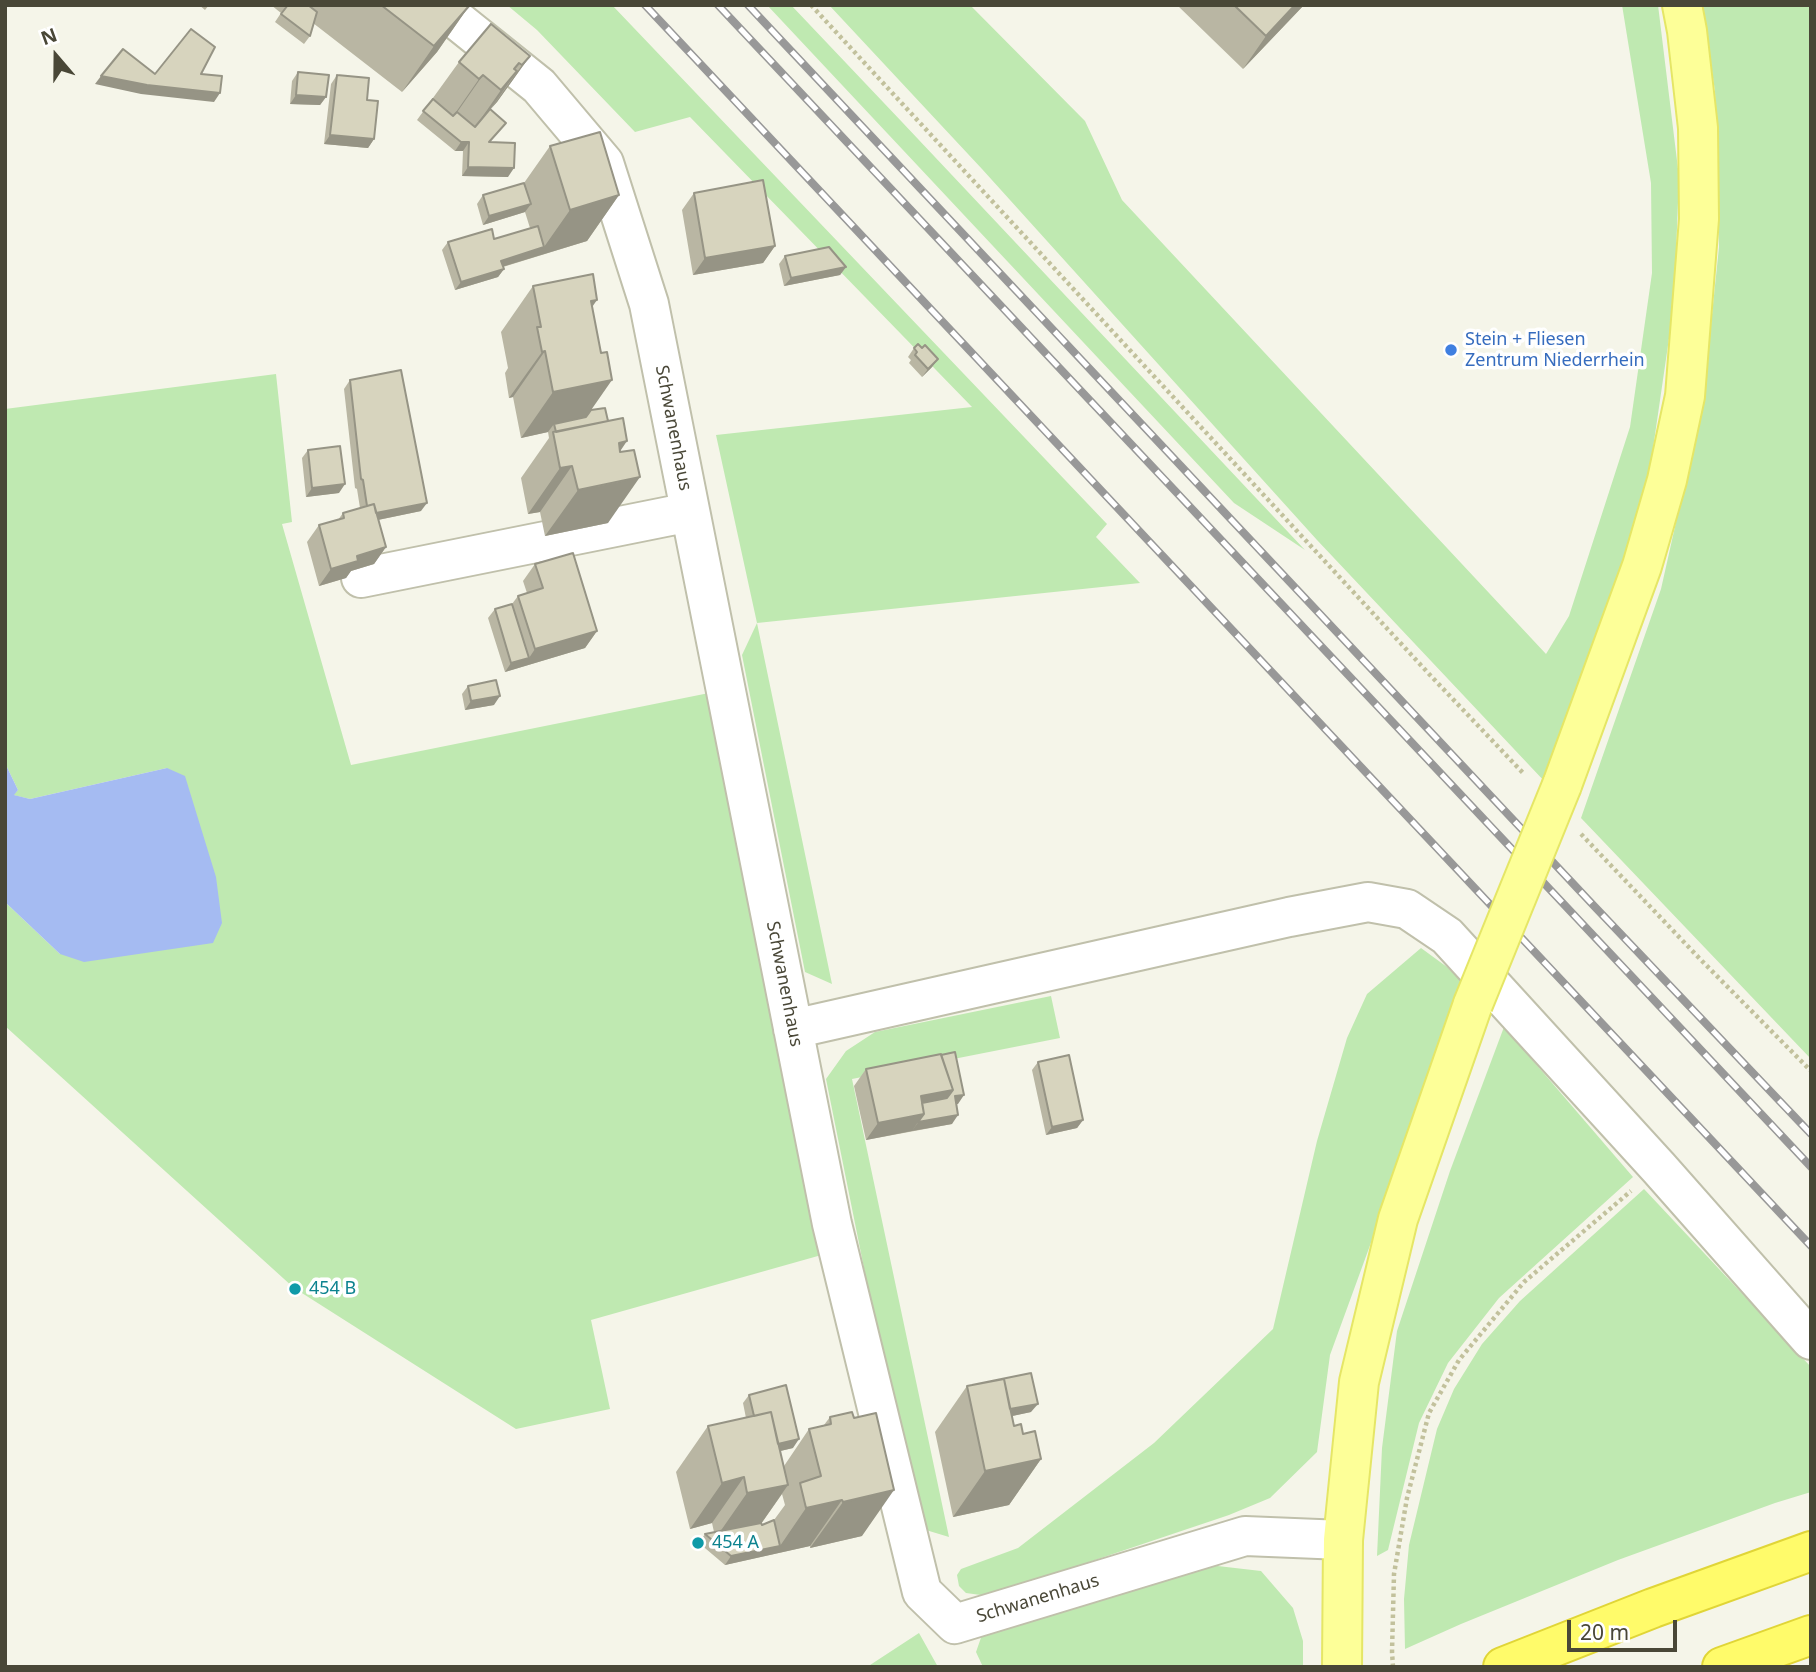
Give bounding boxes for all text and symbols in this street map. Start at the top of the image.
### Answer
north arrow [21,21,91,91]
text: N [37,21,61,51]
place label: Stein + Fliesen Zentrum Niederrhein [1465,329,1645,372]
marker: Stein + Fliesen Zentrum Niederrhein [1443,342,1459,358]
street label: Schwanenhaus [650,363,696,493]
street label: Schwanenhaus [761,919,807,1049]
place label: 454 B [309,1278,356,1300]
marker: 454 B [287,1281,303,1297]
place label: 454 A [712,1532,759,1554]
marker: 454 A [690,1535,706,1551]
street label: Schwanenhaus [974,1570,1102,1628]
scale bar [1571,1606,1681,1650]
text: 20 m [1580,1618,1629,1646]

